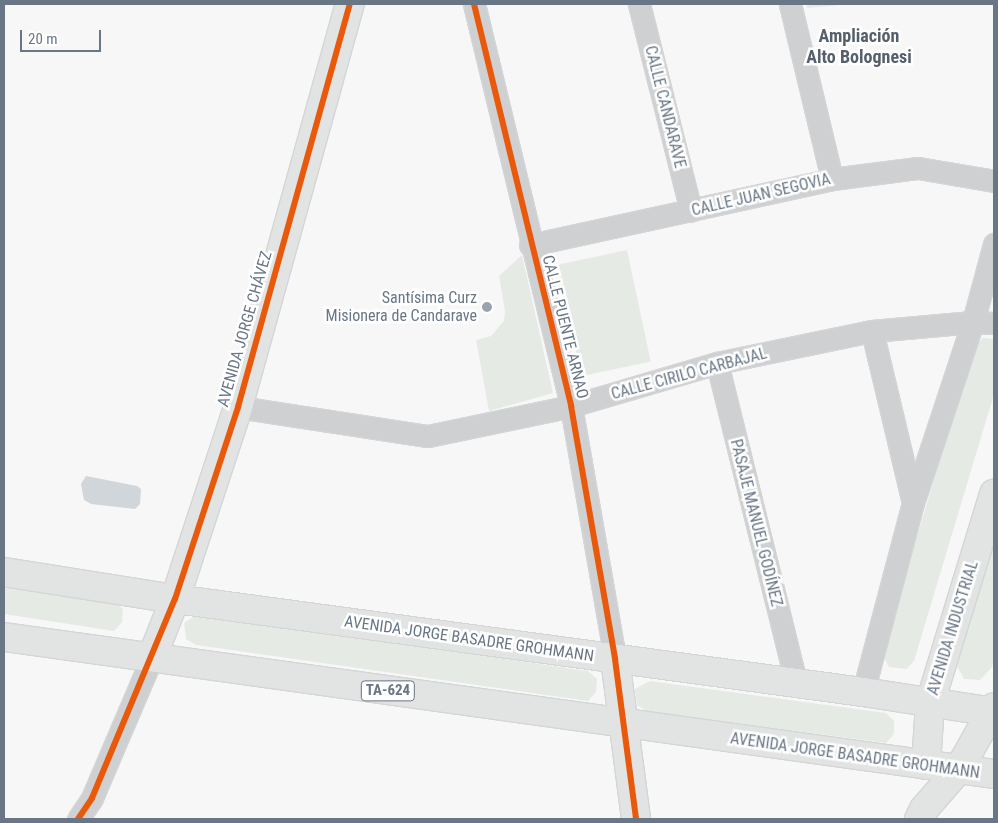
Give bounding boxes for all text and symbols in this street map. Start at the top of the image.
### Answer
scale bar [22,20,104,52]
district label: Ampliación Alto Bolognesi [806,26,912,68]
text: 20 m [28,30,58,48]
street label: CALLE CANDARAVE [641,44,689,170]
street label: CALLE JUAN SEGOVIA [690,170,832,220]
street label: AVENIDA JORGE CHÁVEZ [214,249,276,409]
street label: CALLE PUENTE ARNAO [538,253,592,401]
place label: Santísima Curz Misionera de Candarave [326,288,477,326]
marker: Santísima Curz Misionera de Candarave [481,301,493,313]
street label: CALLE CIRILO CARBAJAL [609,344,769,404]
street label: PASAJE MANUEL GODÍNEZ [726,437,786,609]
street label: AVENIDA INDUSTRIAL [923,559,983,697]
street label: AVENIDA JORGE BASADRE GROHMANN [343,612,595,666]
road number: TA-624 [360,678,416,704]
street label: AVENIDA JORGE BASADRE GROHMANN [729,729,981,783]

